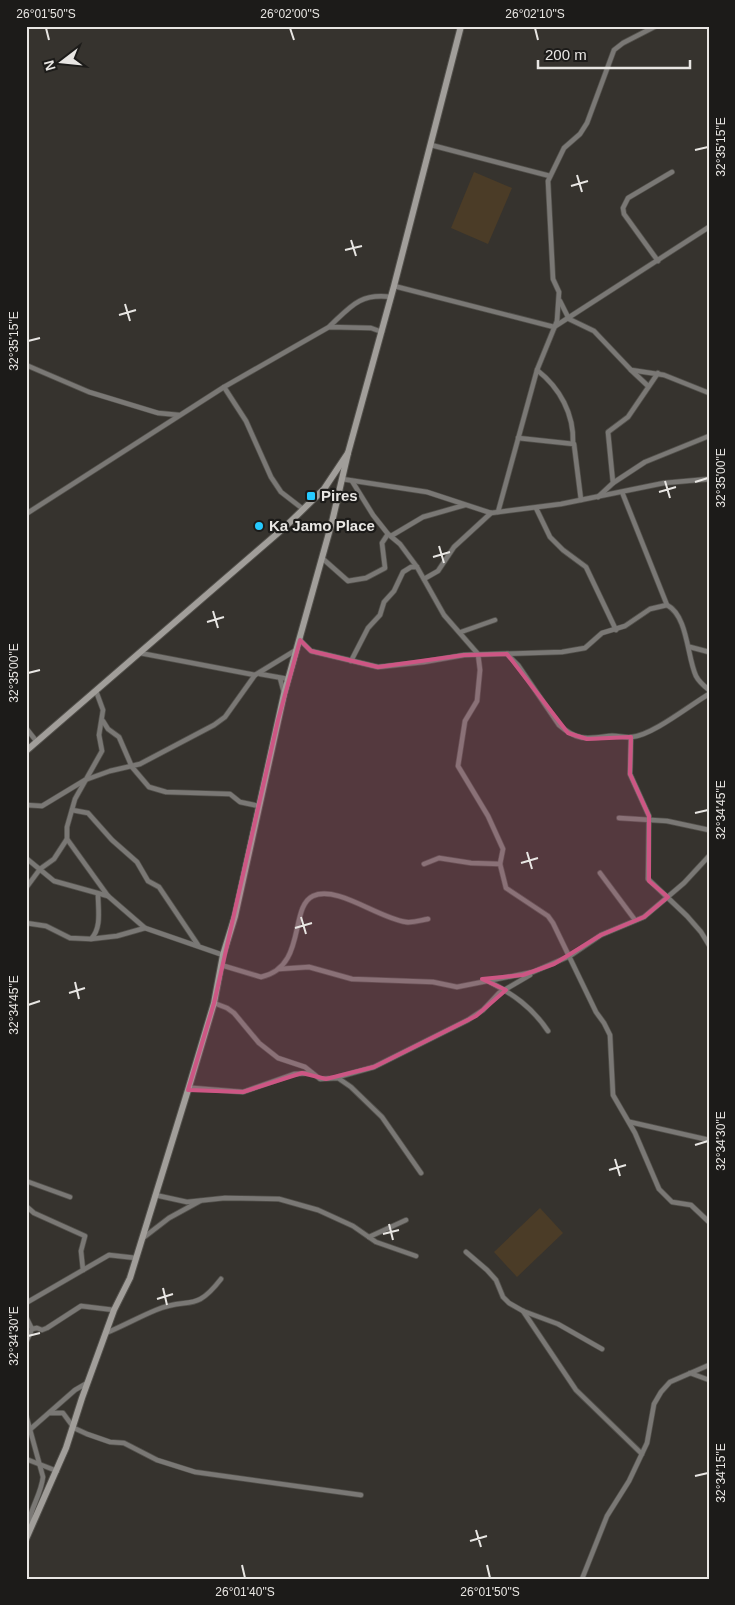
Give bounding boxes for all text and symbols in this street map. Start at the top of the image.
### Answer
text: 26°01'50"S [16,7,76,21]
text: 26°02'00"S [260,7,320,21]
text: 26°02'10"S [505,7,565,21]
north arrow [38,38,88,88]
scale bar [538,38,690,70]
text: 200 m [545,46,587,63]
text: N [40,59,59,73]
text: 32°35'15"E [714,117,728,177]
text: 32°35'15"E [7,311,21,371]
text: 32°35'00"E [714,448,728,508]
place label: Pires [321,487,358,504]
marker: Pires [305,490,317,502]
place label: Ka Jamo Place [269,517,375,534]
marker: Ka Jamo Place [253,520,265,532]
text: 32°35'00"E [7,643,21,703]
text: 32°34'45"E [714,780,728,840]
text: 32°34'45"E [7,975,21,1035]
text: 32°34'30"E [714,1111,728,1171]
text: 32°34'30"E [7,1306,21,1366]
text: 32°34'15"E [714,1443,728,1503]
text: 26°01'40"S [215,1585,275,1599]
text: 26°01'50"S [460,1585,520,1599]

